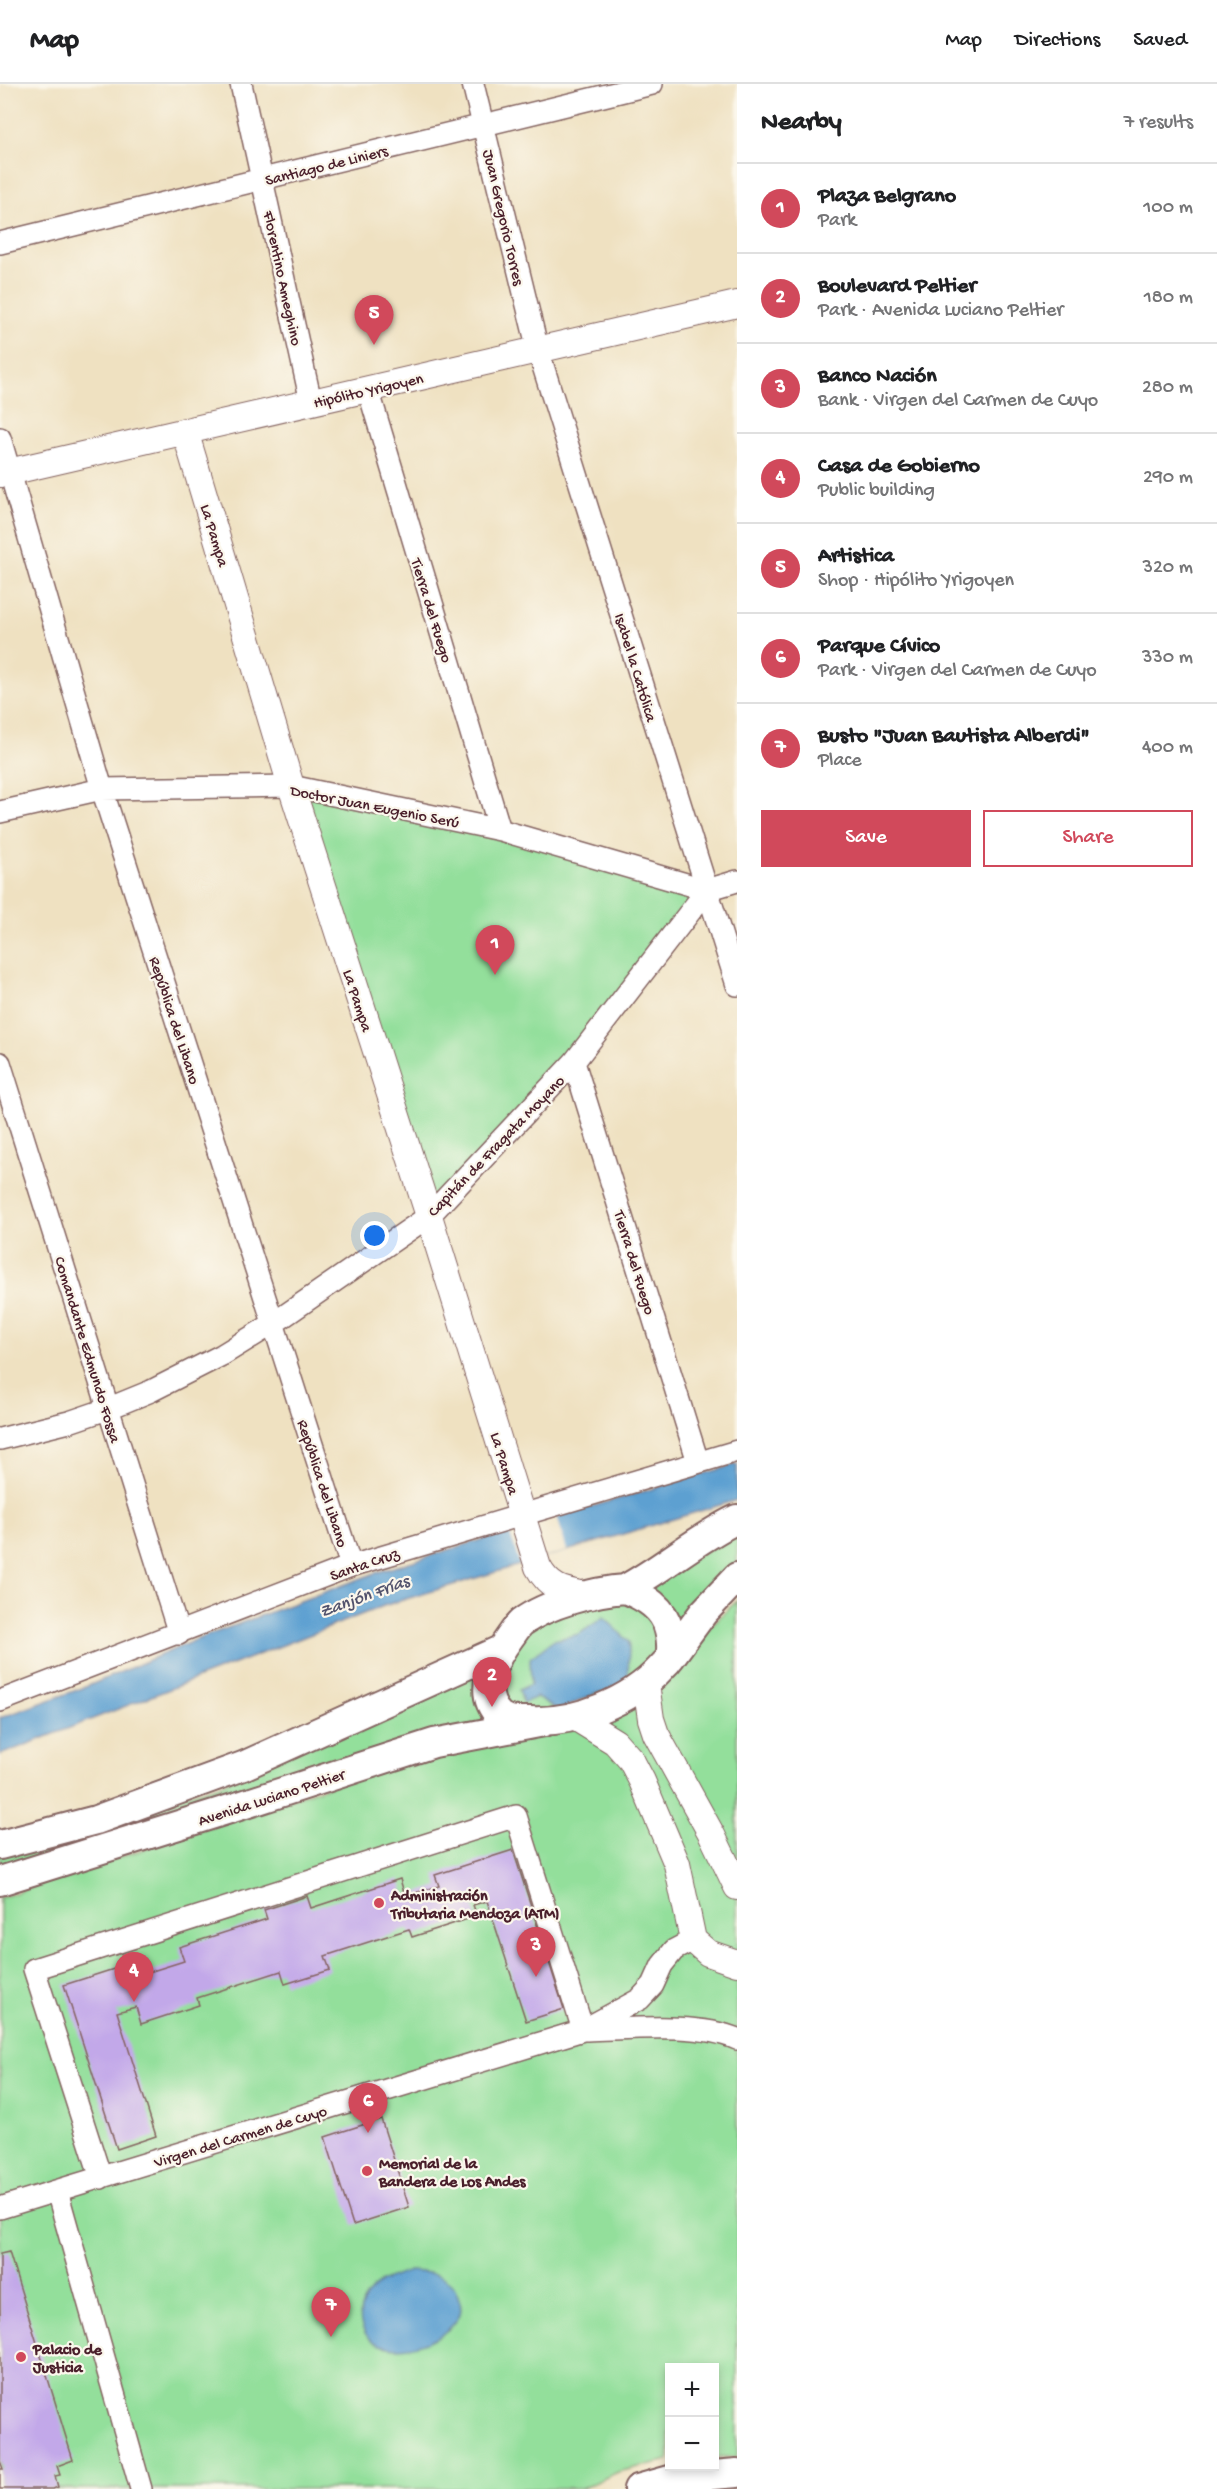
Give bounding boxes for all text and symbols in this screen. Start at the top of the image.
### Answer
text: Map [30,25,79,58]
text: Map [945,29,982,54]
text: Directions [1015,29,1100,54]
text: Saved [1133,29,1187,54]
text: Nearby [761,108,842,139]
text: 7 results [1124,112,1193,135]
street label: Santiago de Liniers [264,143,391,192]
street label: Juan Gregorio Torres [477,148,527,289]
text: Plaza Belgrano [818,184,956,210]
text: 1 [776,197,785,220]
text: 100 m [1143,197,1193,220]
street label: Florentino Ameghino [257,209,304,348]
text: Park [818,210,856,233]
text: Boulevard Peltier [818,274,976,300]
text: 2 [776,287,785,310]
text: 180 m [1144,287,1193,310]
pin: 5 [354,296,394,345]
text: Park · Avenida Luciano Peltier [818,300,1063,323]
text: Banco Nación [818,364,937,390]
street label: Hipólito Yrigoyen [312,370,426,414]
text: 3 [775,377,786,400]
text: 280 m [1142,377,1193,400]
text: Bank · Virgen del Carmen de Cuyo [818,390,1098,413]
text: Casa de Gobierno [818,454,980,480]
text: 4 [776,467,785,490]
text: 290 m [1143,467,1193,490]
text: Public building [818,480,935,503]
street label: La Pampa [194,502,231,571]
text: Artistica [818,544,894,570]
street label: Tierra del Fuego [404,556,455,666]
text: 5 [775,557,786,580]
text: 320 m [1143,557,1193,580]
text: Shop · Hipólito Yrigoyen [818,570,1014,593]
street label: Isabel la Católica [608,611,660,726]
text: Parque Cívico [818,634,940,660]
text: 6 [775,647,786,670]
text: 330 m [1142,647,1193,670]
text: Park · Virgen del Carmen de Cuyo [818,660,1097,683]
text: Busto "Juan Bautista Alberdi" [818,724,1090,750]
text: 7 [775,737,786,760]
text: 400 m [1142,737,1193,760]
text: Place [818,750,862,773]
street label: Doctor Juan Eugenio Serú [287,783,461,834]
button: Save [761,810,971,867]
button: Share [983,810,1193,867]
pin: 1 [476,926,514,975]
street label: República del Libano [143,955,202,1087]
street label: La Pampa [337,968,375,1036]
street label: Capitán de Fragata Moyano [425,1073,570,1222]
street label: Tierra del Fuego [607,1208,658,1318]
your location [360,1221,389,1250]
street label: Comandante Edmundo Fossa [48,1255,123,1446]
street label: República del Libano [291,1418,350,1550]
street label: La Pampa [484,1430,521,1499]
street label: Santa Cruz [328,1545,403,1587]
water label: Zanjón Frías [317,1571,415,1623]
pin: 2 [472,1658,512,1707]
street label: Avenida Luciano Peltier [196,1766,349,1832]
place label: Administración Tributaria Mendoza (ATM) [389,1888,560,1925]
marker: Administración Tributaria Mendoza (ATM) [372,1896,386,1910]
pin: 3 [516,1928,556,1977]
pin: 4 [114,1952,154,2002]
pin: 6 [348,2084,388,2133]
street label: Virgen del Carmen de Cuyo [151,2103,330,2174]
place label: Memorial de la Bandera de Los Andes [378,2156,527,2193]
marker: Memorial de la Bandera de Los Andes [360,2164,374,2178]
pin: 7 [312,2288,350,2337]
place label: Palacio de Justicia [32,2342,102,2379]
marker: Palacio de Justicia [14,2350,28,2364]
map controls [665,2363,719,2471]
button: + [665,2363,719,2417]
button: − [665,2417,719,2471]

